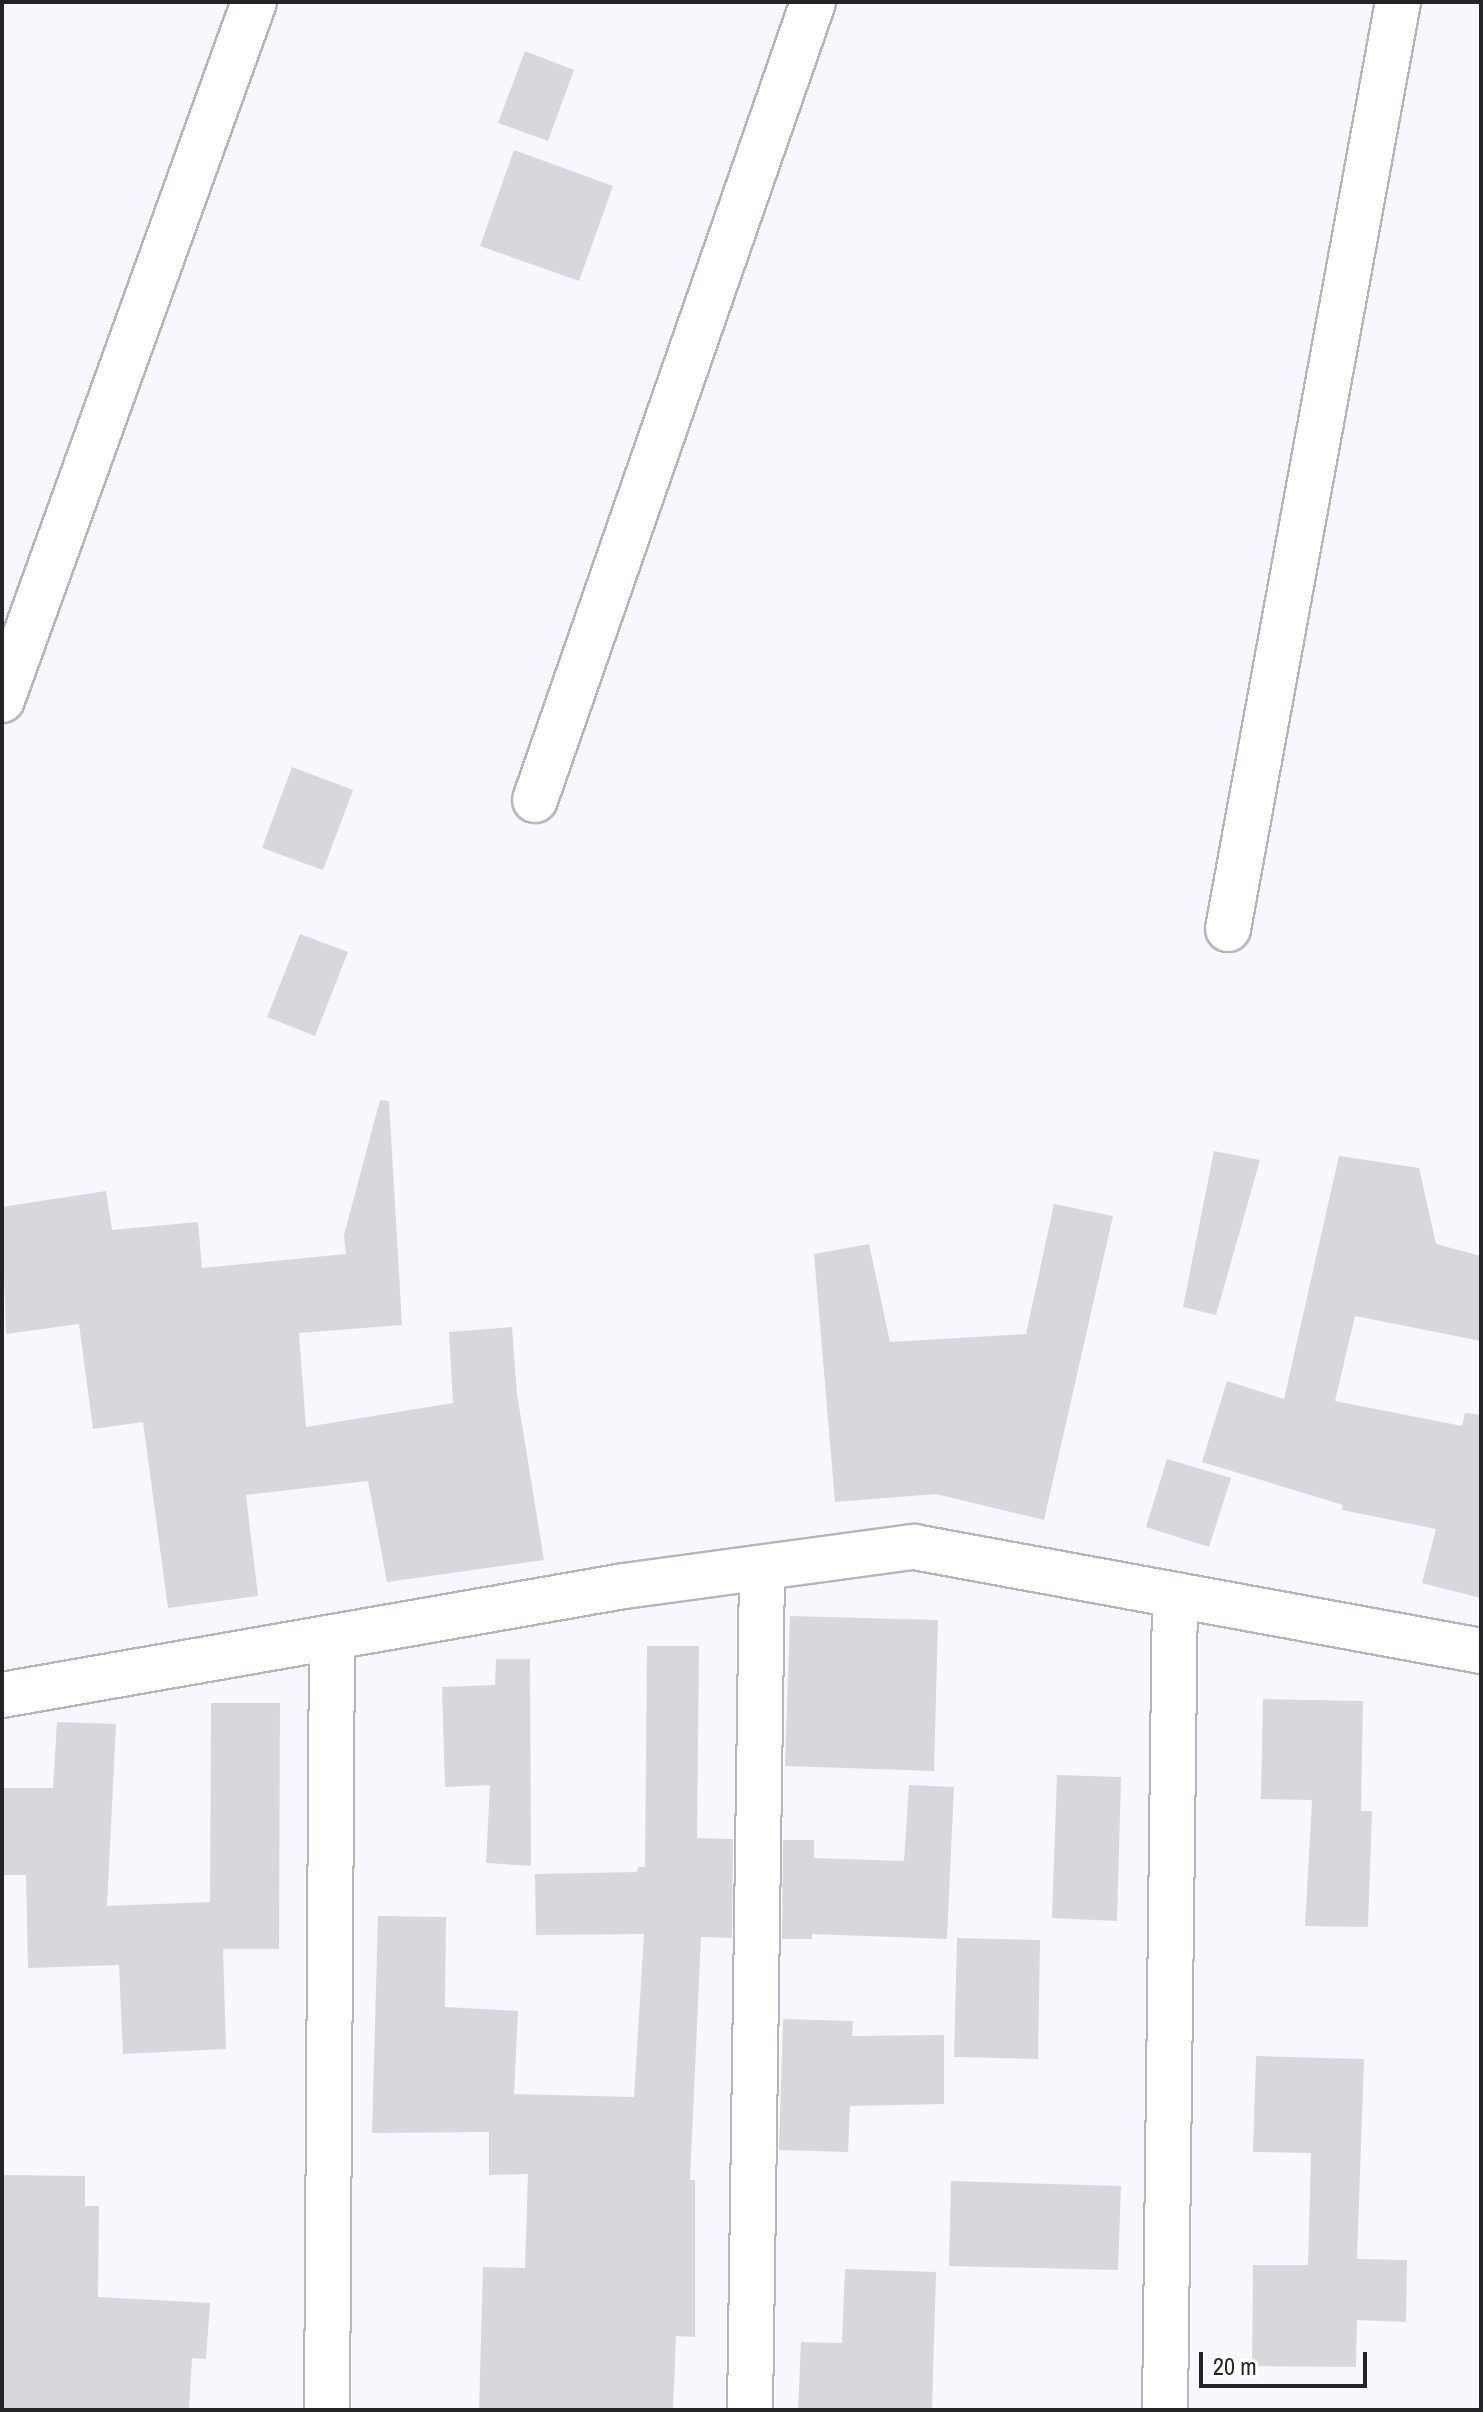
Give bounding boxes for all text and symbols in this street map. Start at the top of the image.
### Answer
scale bar [1203,2336,1371,2386]
text: 20 m [1213,2350,1257,2382]

